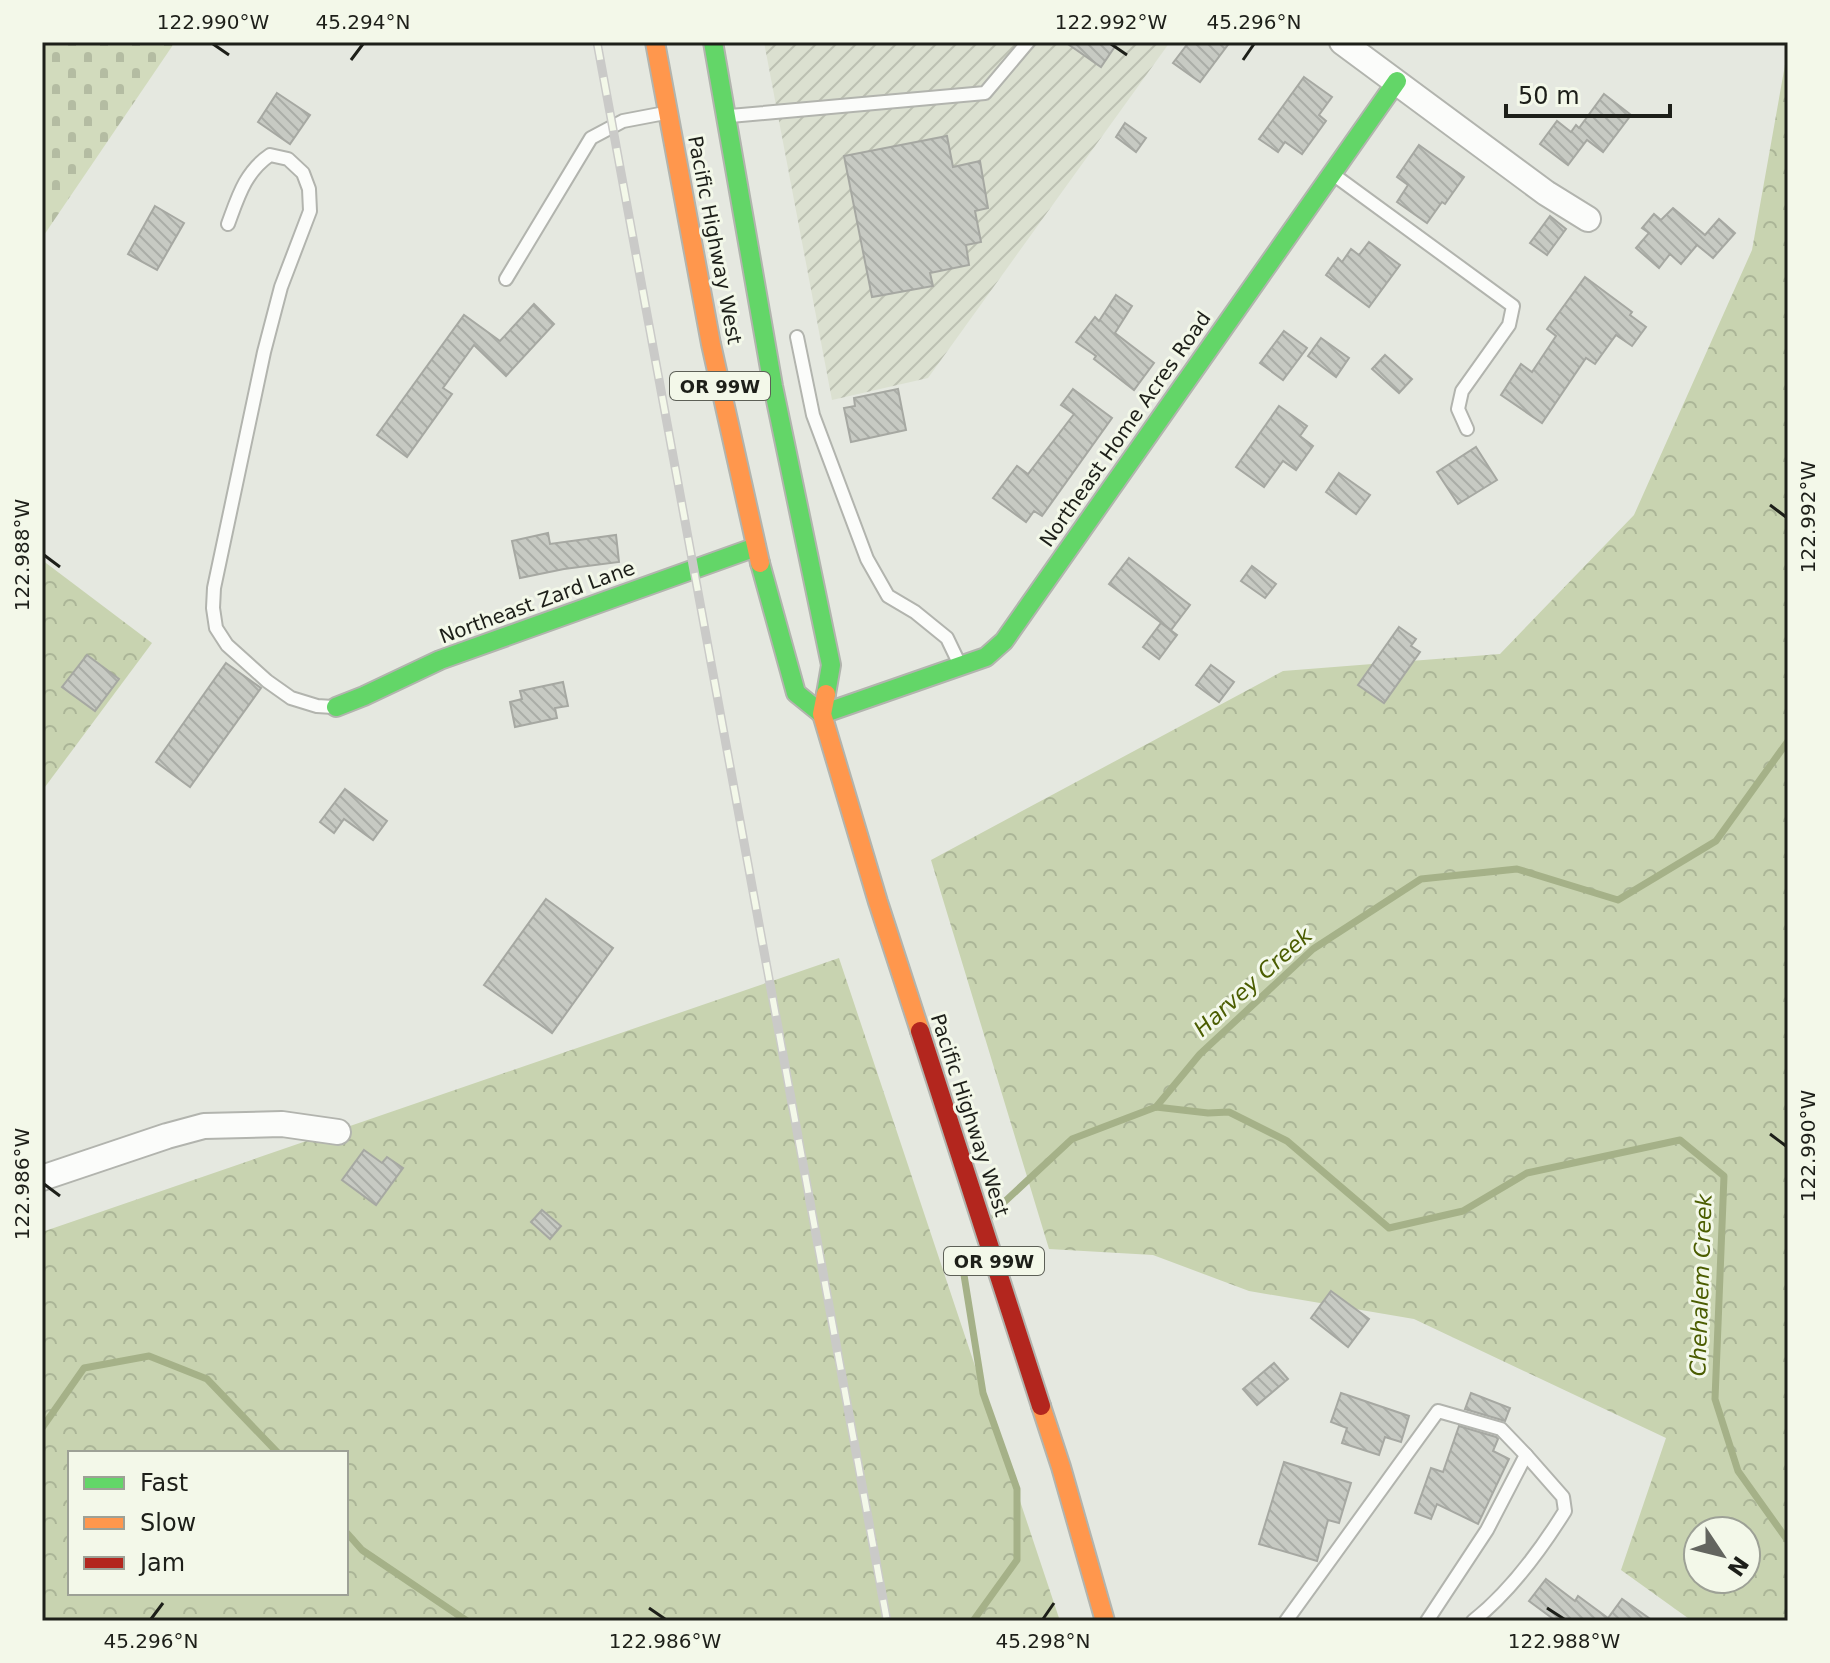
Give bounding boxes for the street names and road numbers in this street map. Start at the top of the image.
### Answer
street label: Pacific Highway West [683,134,747,346]
street label: Northeast Home Acres Road [1034,307,1216,551]
road number: OR 99W [670,372,770,400]
street label: Northeast Zard Lane [436,555,638,649]
street label: Pacific Highway West [926,1011,1014,1220]
road number: OR 99W [944,1247,1044,1275]

